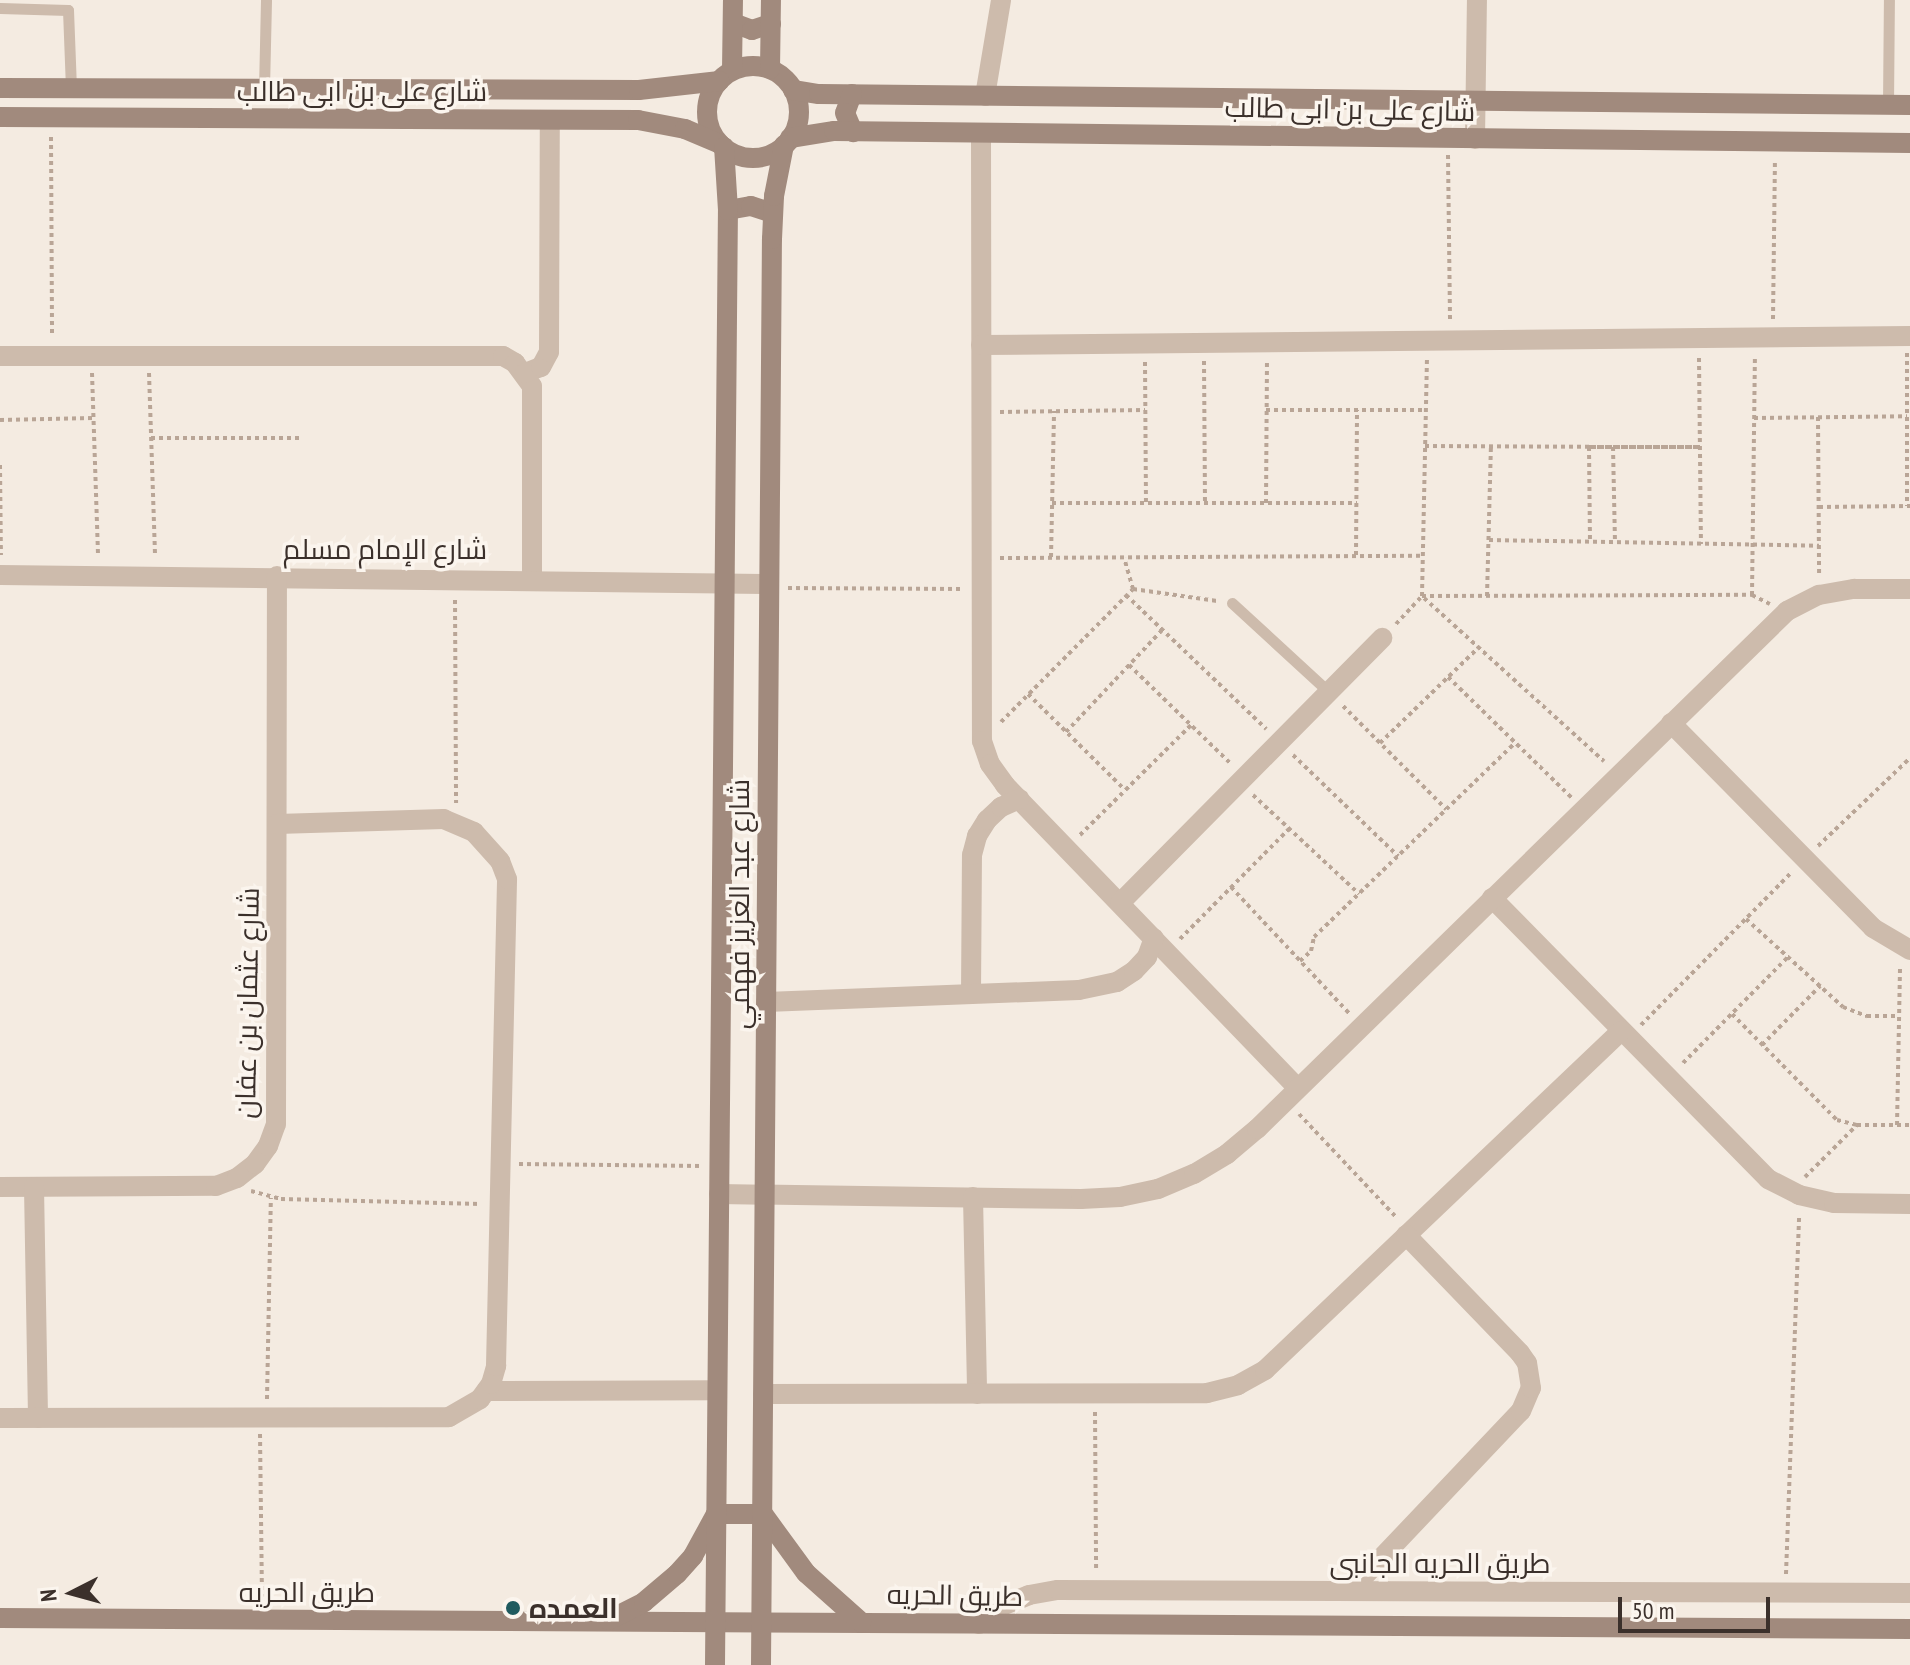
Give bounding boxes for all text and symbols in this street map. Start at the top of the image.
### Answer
street label: شارع على بن ابى طالب [237,74,487,108]
street label: شارع على بن ابى طالب [1224,90,1476,128]
street label: شارع الإمام مسلم [283,532,487,566]
street label: شارع عبد العزيز فهمي [722,779,756,1029]
street label: شارع عثمان بن عفان [228,887,266,1119]
street label: طريق الحريه الجانبى [1329,1546,1551,1580]
north arrow [32,1553,112,1633]
street label: طريق الحريه [239,1575,375,1609]
street label: طريق الحريه [887,1577,1023,1613]
scale bar [1622,1581,1774,1631]
text: N [34,1588,63,1603]
place label: العمده [529,1591,618,1625]
text: 50 m [1632,1595,1674,1626]
marker: العمده [504,1599,522,1617]

